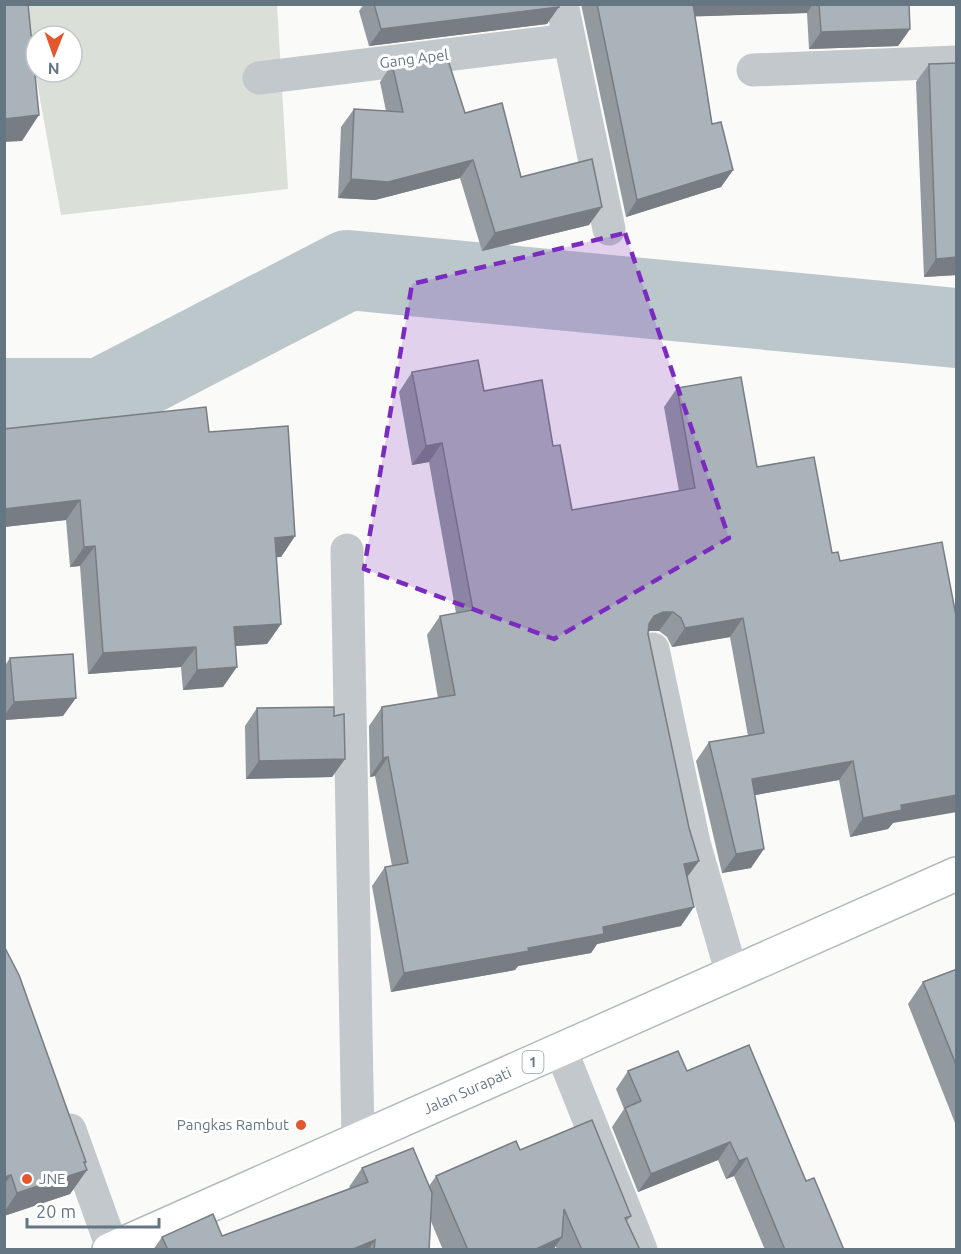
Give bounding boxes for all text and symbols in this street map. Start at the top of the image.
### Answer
north arrow [24,24,84,84]
street label: Gang Apel [379,46,449,71]
text: N [48,60,60,78]
road number: 1 [522,1051,544,1073]
street label: Jalan Surapati [420,1064,514,1117]
place label: Pangkas Rambut [177,1116,289,1133]
marker: Pangkas Rambut [294,1118,308,1132]
place label: JNE [39,1170,66,1187]
marker: JNE [20,1172,34,1186]
scale bar [27,1191,159,1229]
text: 20 m [36,1201,76,1221]

